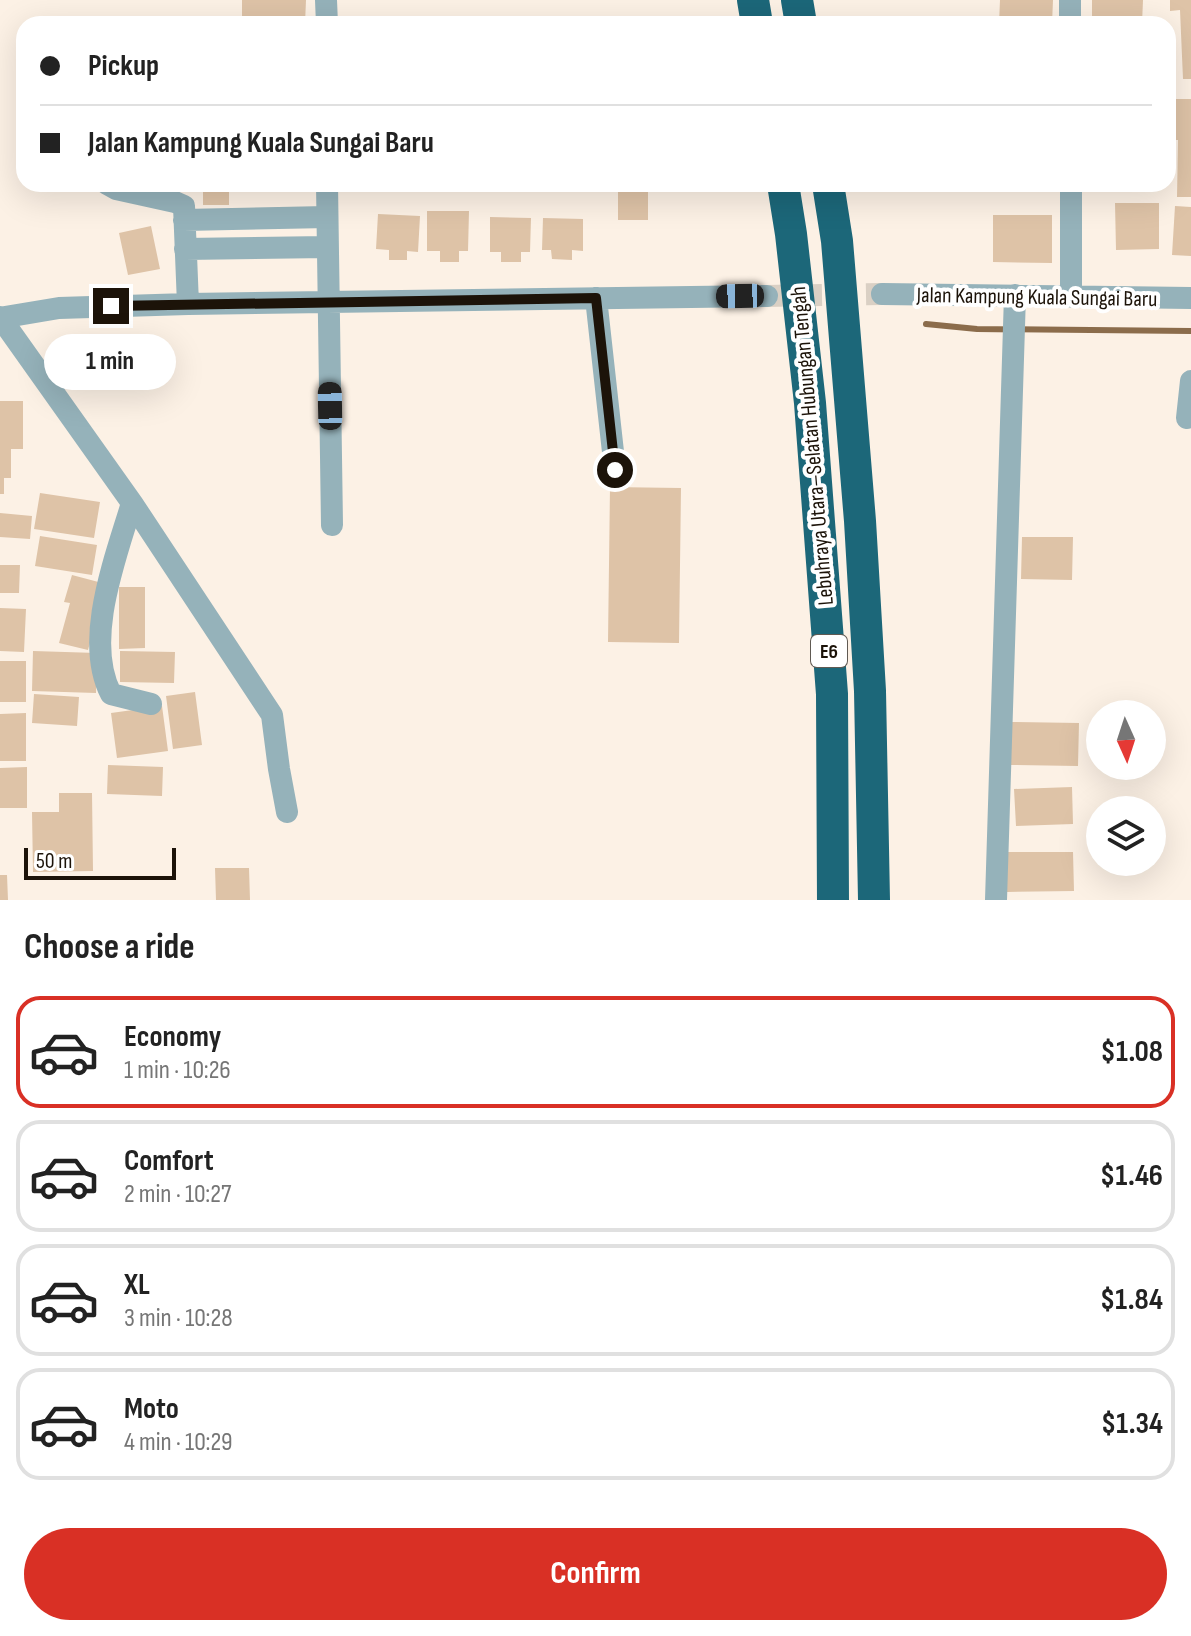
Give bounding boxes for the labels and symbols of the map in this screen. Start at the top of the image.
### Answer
street label: Jalan Kampung Kuala Sungai Baru [915,282,1158,313]
car [716,284,764,308]
street label: Lebuhraya Utara–Selatan Hubungan Tengah [785,285,840,607]
route end [93,288,129,324]
callout: 1 min [45,334,177,390]
car [318,382,342,430]
route start [597,452,633,488]
road number: E6 [811,635,847,667]
north arrow [1086,700,1166,780]
scale bar [24,844,176,880]

